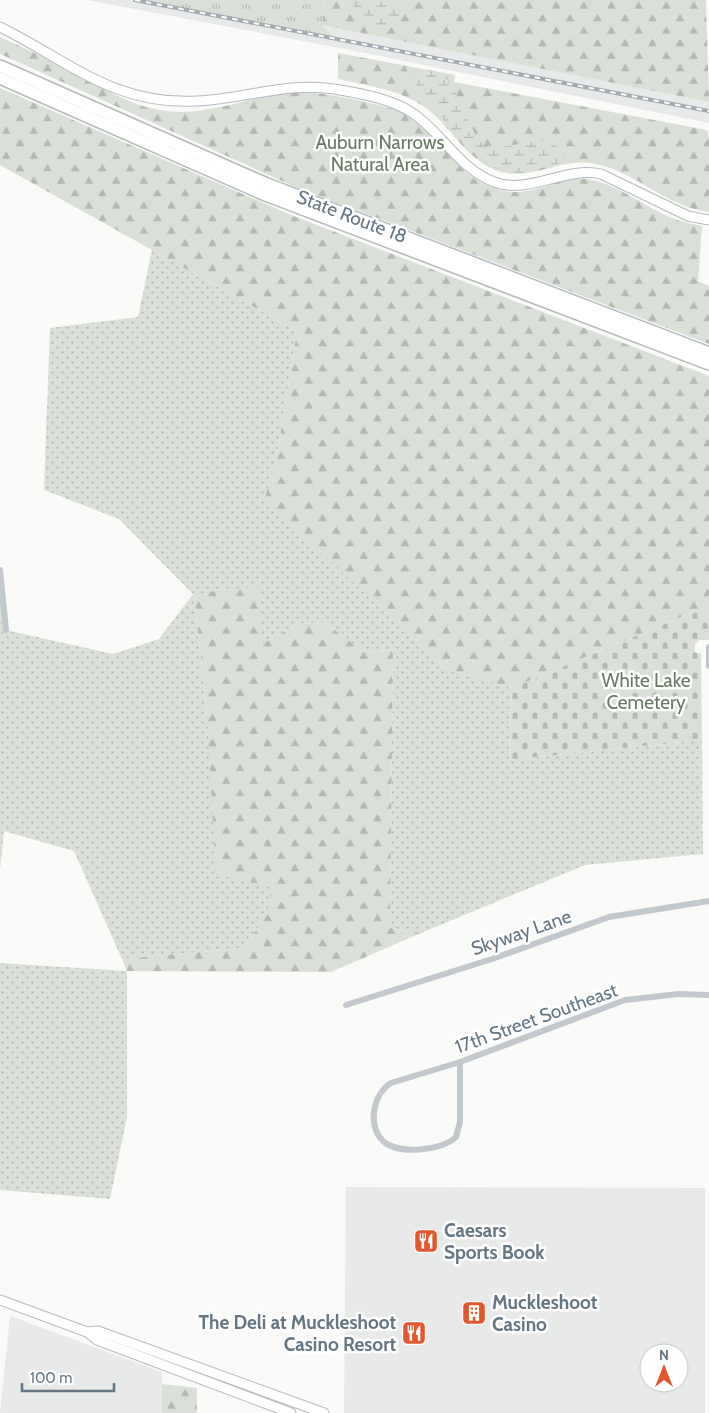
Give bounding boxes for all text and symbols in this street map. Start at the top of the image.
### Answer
park label: Auburn Narrows Natural Area [316,131,445,176]
street label: State Route 18 [294,185,410,248]
park label: White Lake Cemetery [601,669,691,714]
street label: Skyway Lane [468,905,575,960]
street label: 17th Street Southeast [452,978,621,1059]
place label: Caesars Sports Book [444,1219,545,1264]
restaurant icon: Caesars Sports Book [413,1228,439,1254]
place label: Muckleshoot Casino [492,1291,598,1336]
building icon: Muckleshoot Casino [461,1300,487,1326]
place label: The Deli at Muckleshoot Casino Resort [199,1311,396,1356]
restaurant icon: The Deli at Muckleshoot Casino Resort [401,1320,427,1346]
north arrow [639,1343,689,1393]
text: N [659,1346,669,1364]
scale bar [22,1360,115,1392]
text: 100 m [30,1369,72,1387]

